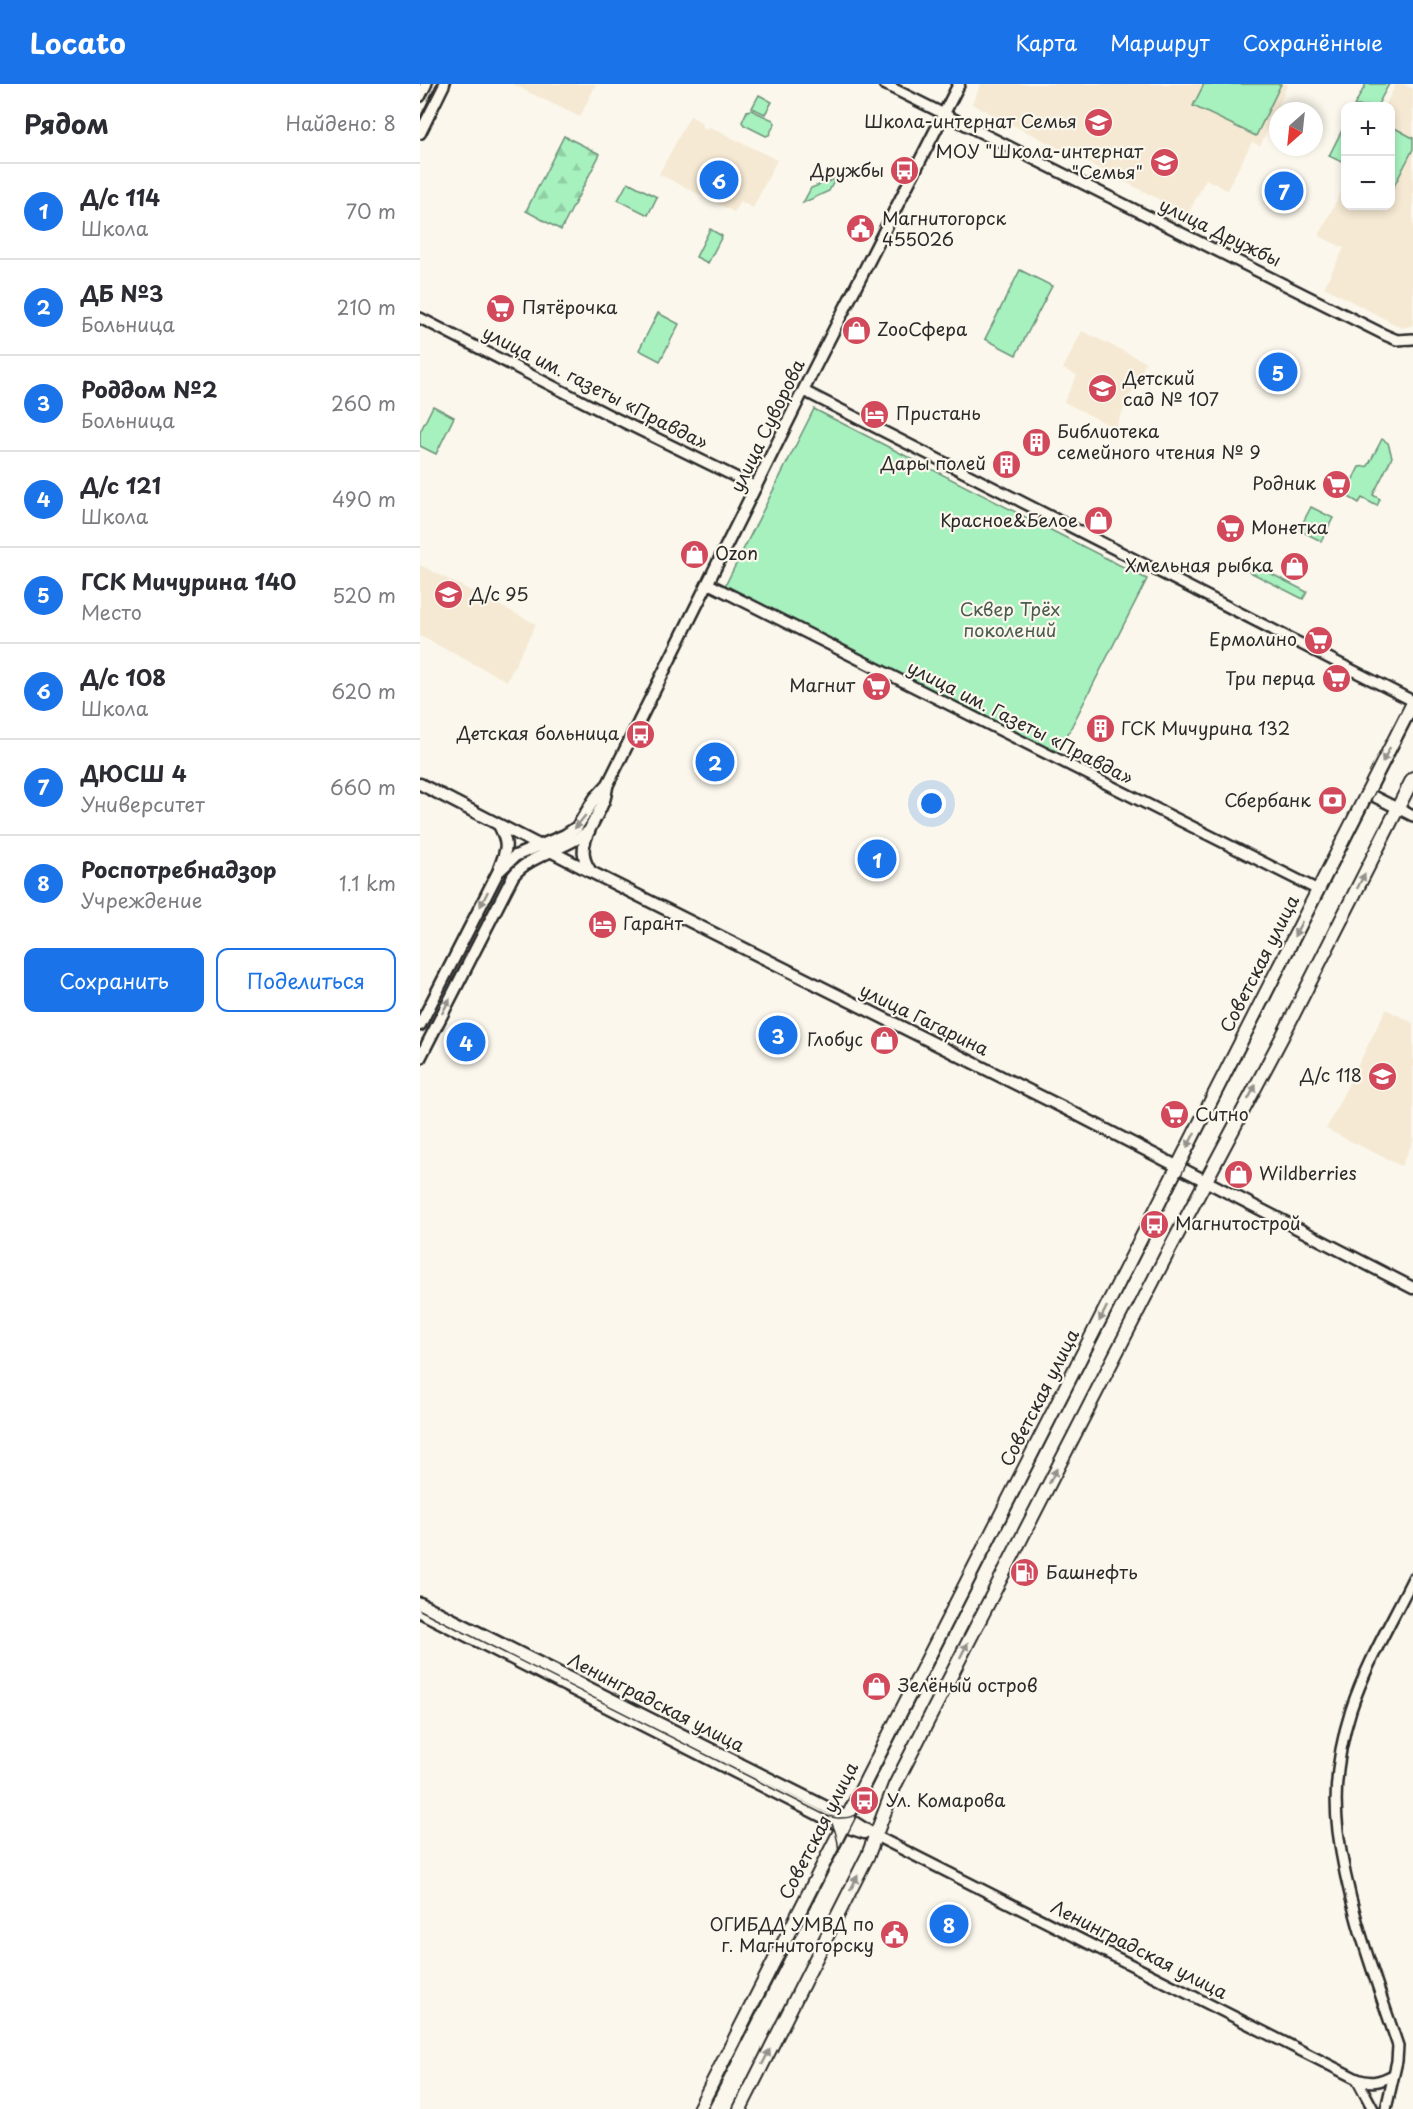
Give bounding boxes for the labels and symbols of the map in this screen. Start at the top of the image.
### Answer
north arrow [1269,102,1323,156]
school or university icon: Школа-интернат Семья [1082,106,1114,138]
place label: Школа-интернат Семья [864,107,1077,134]
place label: МОУ "Школа-интернат "Семья" [935,137,1144,185]
school or university icon: МОУ "Школа-интернат "Семья" [1148,146,1180,178]
bus stop icon: Дружбы [889,155,921,187]
place label: Дружбы [810,156,884,183]
pin: 6 [700,158,738,202]
pin: 7 [1264,168,1304,214]
street label: улица Дружбы [1155,190,1286,273]
place label: Магнитогорск 455026 [882,204,1006,252]
public building icon: Магнитогорск 455026 [845,213,877,245]
supermarket icon: Пятёрочка [485,292,517,324]
place label: Пятёрочка [522,293,618,320]
shop icon: ZooСфера [840,314,872,346]
place label: ZooСфера [877,315,968,342]
street label: улица им. газеты «Правда» [478,318,713,455]
pin: 5 [1258,350,1298,394]
street label: улица Суворова [723,353,811,497]
place label: Детский сад № 107 [1122,364,1219,412]
school or university icon: Детский сад № 107 [1086,373,1118,405]
hotel icon: Пристань [859,398,891,430]
place label: Пристань [896,399,981,426]
place label: Библиотека семейного чтения № 9 [1057,417,1261,465]
building icon: Библиотека семейного чтения № 9 [1020,426,1052,458]
building icon: Дары полей [991,448,1023,480]
place label: Дары полей [880,449,986,476]
supermarket icon: Родник [1321,468,1353,500]
place label: Родник [1252,469,1316,496]
shop icon: Красное&Белое [1083,505,1115,537]
place label: Красное&Белое [940,506,1078,533]
supermarket icon: Монетка [1214,512,1246,544]
place label: Монетка [1251,513,1329,540]
shop icon: Ozon [678,538,710,570]
place label: Ozon [715,539,758,566]
shop icon: Хмельная рыбка [1278,550,1310,582]
place label: Хмельная рыбка [1125,551,1274,578]
school or university icon: Д/с 95 [433,579,465,611]
place label: Д/с 95 [469,580,528,607]
park label: Сквер Трёх поколений [960,595,1060,643]
supermarket icon: Ермолино [1302,624,1334,656]
place label: Ермолино [1209,625,1297,652]
street label: улица им. Газеты «Правда» [903,653,1138,790]
supermarket icon: Три перца [1320,663,1352,695]
place label: Три перца [1225,664,1315,691]
supermarket icon: Магнит [860,670,892,702]
place label: Магнит [789,671,856,698]
building icon: ГСК Мичурина 132 [1084,713,1116,745]
place label: ГСК Мичурина 132 [1121,714,1290,741]
bus stop icon: Детская больница [624,718,656,750]
place label: Детская больница [456,719,620,746]
pin: 2 [696,740,734,784]
one-way arrow [1381,747,1391,764]
bank icon: Сбербанк [1316,785,1348,817]
place label: Сбербанк [1224,786,1311,813]
your location [917,789,946,818]
one-way arrow [573,814,586,830]
pin: 1 [858,836,896,882]
one-way arrow [1355,872,1365,890]
street label: Советская улица [1212,889,1305,1037]
one-way arrow [479,890,489,907]
hotel icon: Гарант [586,908,618,940]
place label: Гарант [623,909,683,936]
one-way arrow [1294,920,1304,938]
street label: улица Гагарина [856,976,994,1062]
one-way arrow [442,997,451,1014]
pin: 3 [758,1012,798,1058]
pin: 4 [446,1020,486,1064]
shop icon: Глобус [868,1024,900,1056]
place label: Глобус [807,1025,863,1052]
school or university icon: Д/с 118 [1367,1060,1399,1092]
place label: Д/с 118 [1299,1061,1362,1088]
one-way arrow [1247,1083,1257,1101]
supermarket icon: Ситно [1158,1099,1190,1131]
place label: Ситно [1195,1100,1249,1127]
one-way arrow [1186,1132,1196,1149]
shop icon: Wildberries [1222,1158,1254,1190]
place label: Wildberries [1259,1159,1357,1186]
bus stop icon: Магнитострой [1138,1208,1170,1240]
place label: Магнитострой [1175,1209,1301,1236]
one-way arrow [1098,1306,1108,1323]
street label: Советская улица [992,1323,1085,1471]
one-way arrow [1048,1468,1058,1485]
fuel station icon: Башнефть [1009,1557,1041,1589]
place label: Башнефть [1046,1558,1138,1585]
one-way arrow [959,1641,969,1659]
street label: Ленинградская улица [564,1645,750,1758]
shop icon: Зелёный остров [861,1670,893,1702]
place label: Зелёный остров [898,1671,1038,1698]
street label: Советская улица [771,1756,864,1904]
bus stop icon: Ул. Комарова [849,1785,881,1817]
place label: Ул. Комарова [886,1786,1006,1813]
one-way arrow [850,1874,859,1891]
street label: Ленинградская улица [1047,1892,1233,2005]
pin: 8 [930,1902,968,1946]
place label: ОГИБДД УМВД по г. Магнитогорску [710,1910,874,1958]
public building icon: ОГИБДД УМВД по г. Магнитогорску [879,1919,911,1951]
one-way arrow [762,2048,771,2065]

